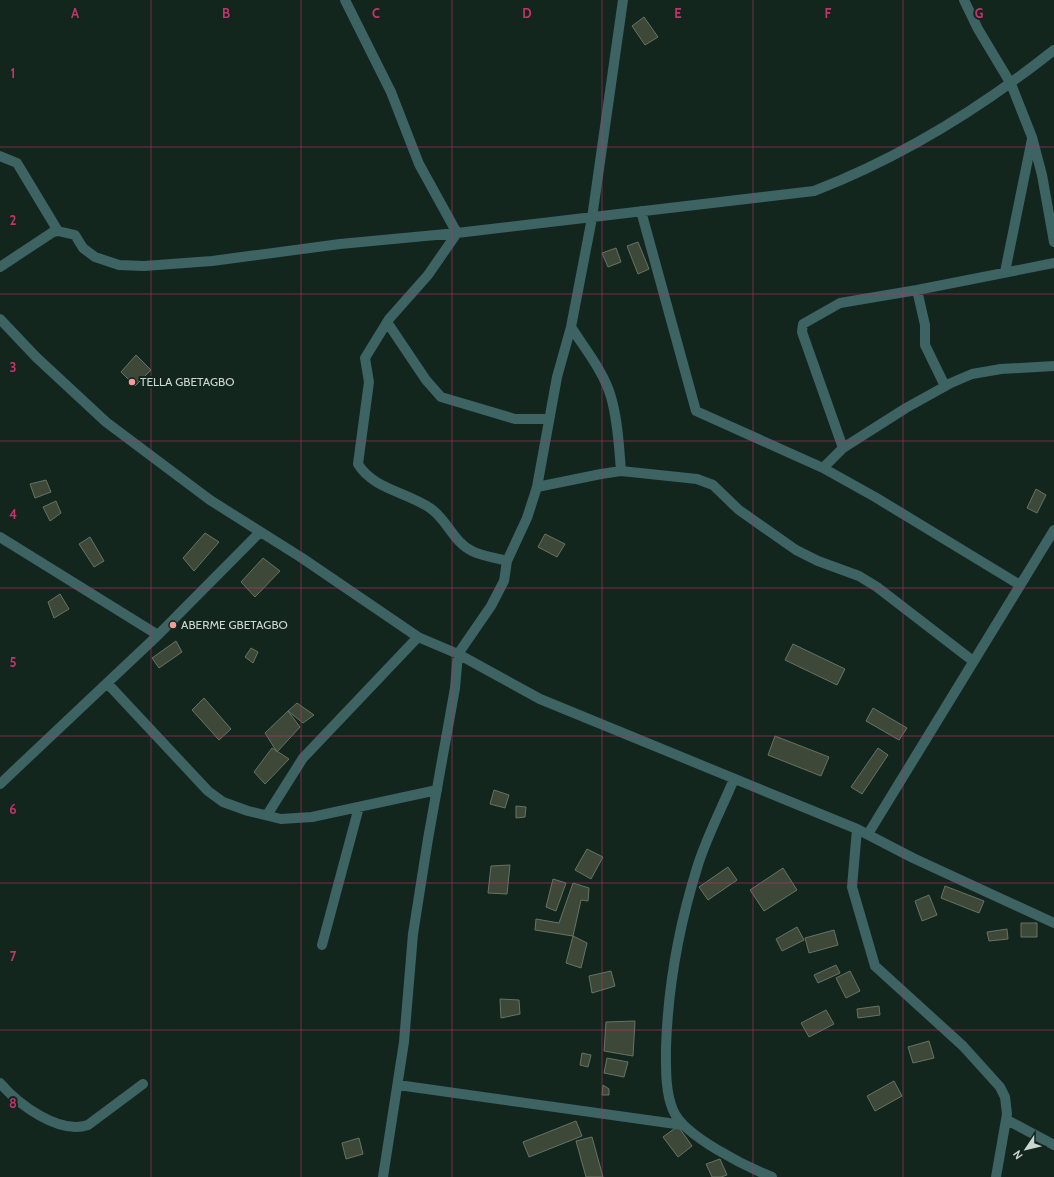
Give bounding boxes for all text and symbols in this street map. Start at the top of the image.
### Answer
text: A [71,5,80,21]
text: B [222,5,230,21]
text: C [372,5,380,21]
text: D [522,5,532,21]
text: E [674,5,682,21]
text: F [825,5,832,21]
text: G [975,5,984,21]
text: 1 [11,65,15,81]
text: 2 [10,212,17,228]
text: 3 [9,359,17,375]
place label: TELLA GBETAGBO [140,374,235,389]
marker: TELLA GBETAGBO [127,377,137,387]
text: 4 [9,506,17,522]
place label: ABERME GBETAGBO [181,617,288,632]
marker: ABERME GBETAGBO [168,620,178,630]
text: 5 [10,654,17,670]
text: 6 [9,801,17,817]
text: 7 [10,948,17,964]
text: 8 [9,1095,17,1111]
north arrow [1006,1129,1046,1169]
text: N [1010,1148,1026,1162]

